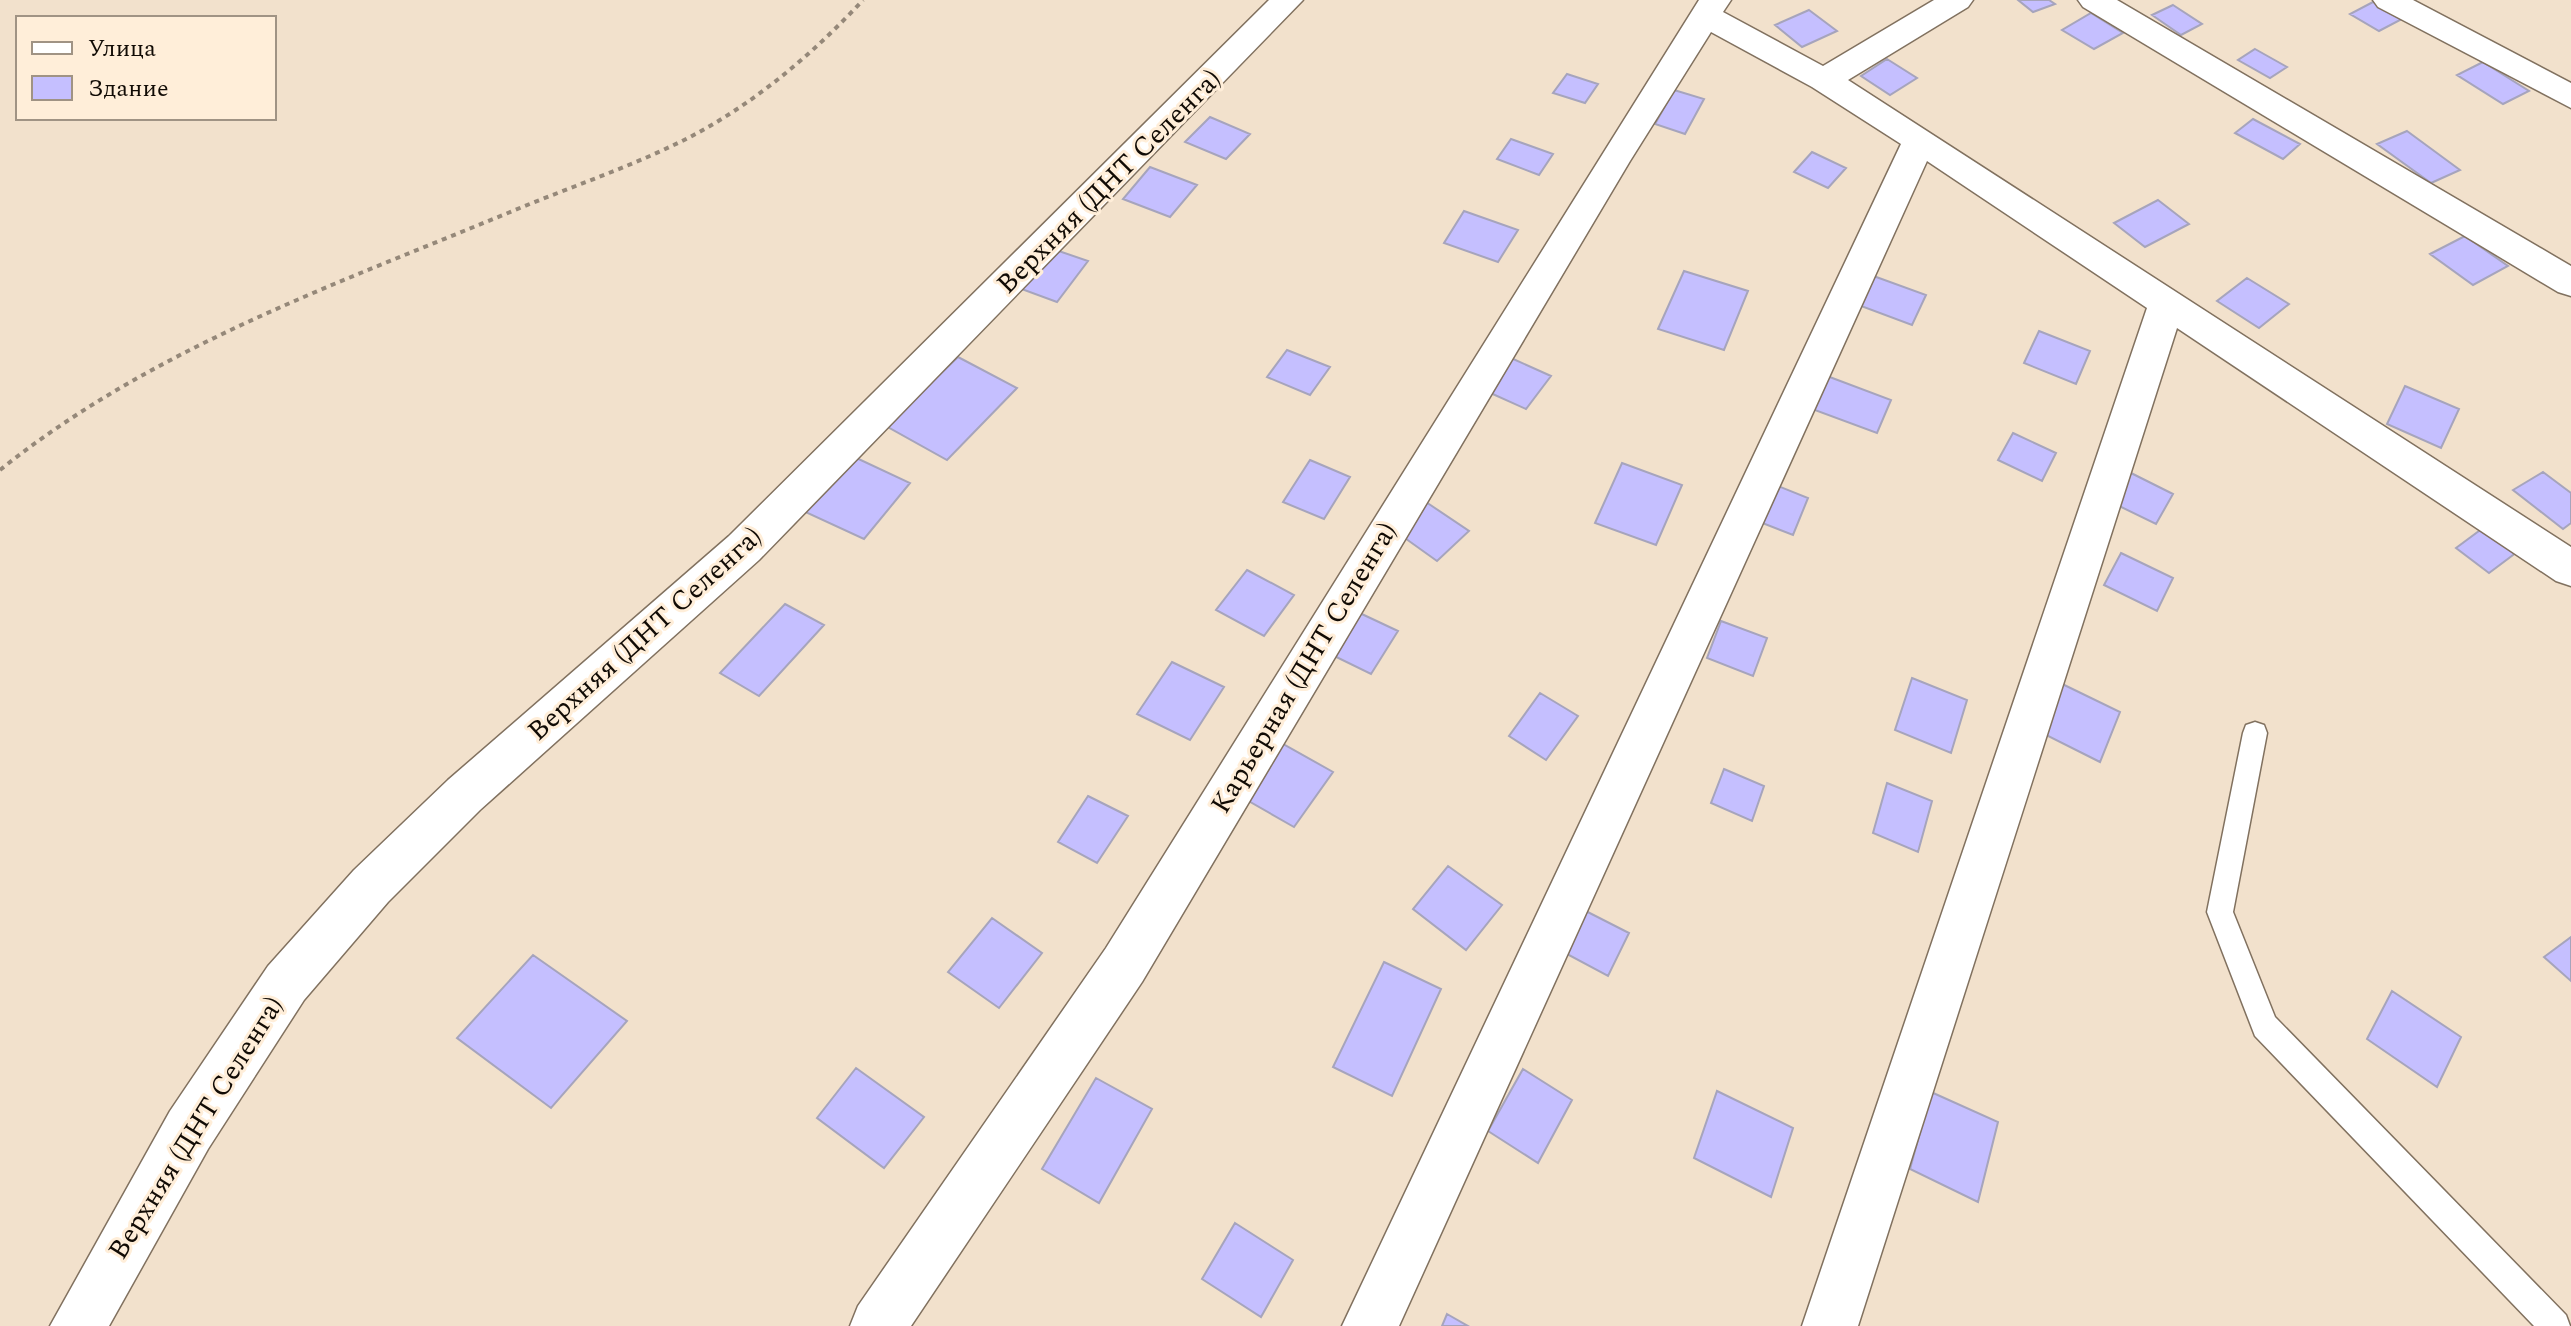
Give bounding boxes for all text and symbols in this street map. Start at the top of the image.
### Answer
legend [16,16,276,120]
text: Улица [88,31,156,67]
street label: Верхняя (ДНТ Селенга) [986,59,1232,305]
text: Здание [88,71,169,107]
street label: Карьерная (ДНТ Селенга) [1200,514,1408,822]
street label: Верхняя (ДНТ Селенга) [518,516,772,752]
street label: Верхняя (ДНТ Селенга) [97,988,295,1268]

